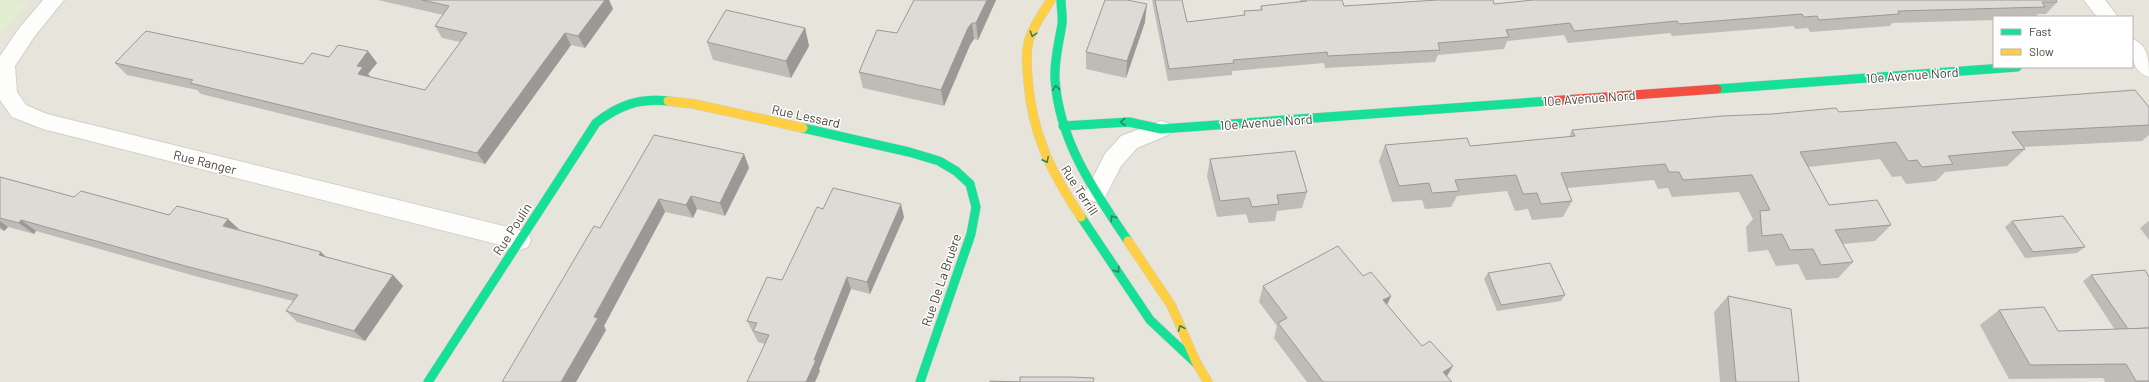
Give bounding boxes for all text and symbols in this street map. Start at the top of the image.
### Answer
legend [1993,16,2133,68]
text: Fast [2029,24,2052,38]
one-way arrow [1029,30,1038,37]
text: Slow [2029,44,2054,58]
street label: 10e Avenue Nord [1865,64,1959,86]
one-way arrow [1052,85,1061,91]
street label: 10e Avenue Nord [1542,87,1636,109]
street label: Rue Lessard [770,101,842,131]
street label: 10e Avenue Nord [1219,111,1313,133]
one-way arrow [1120,118,1126,127]
street label: Rue Ranger [172,146,239,178]
one-way arrow [1042,156,1049,164]
street label: Rue Terrill [1058,162,1102,218]
street label: Rue Poulin [489,200,535,258]
one-way arrow [1110,215,1118,222]
street label: Rue De La Bruère [918,231,964,328]
one-way arrow [1112,265,1119,272]
one-way arrow [1178,325,1186,332]

